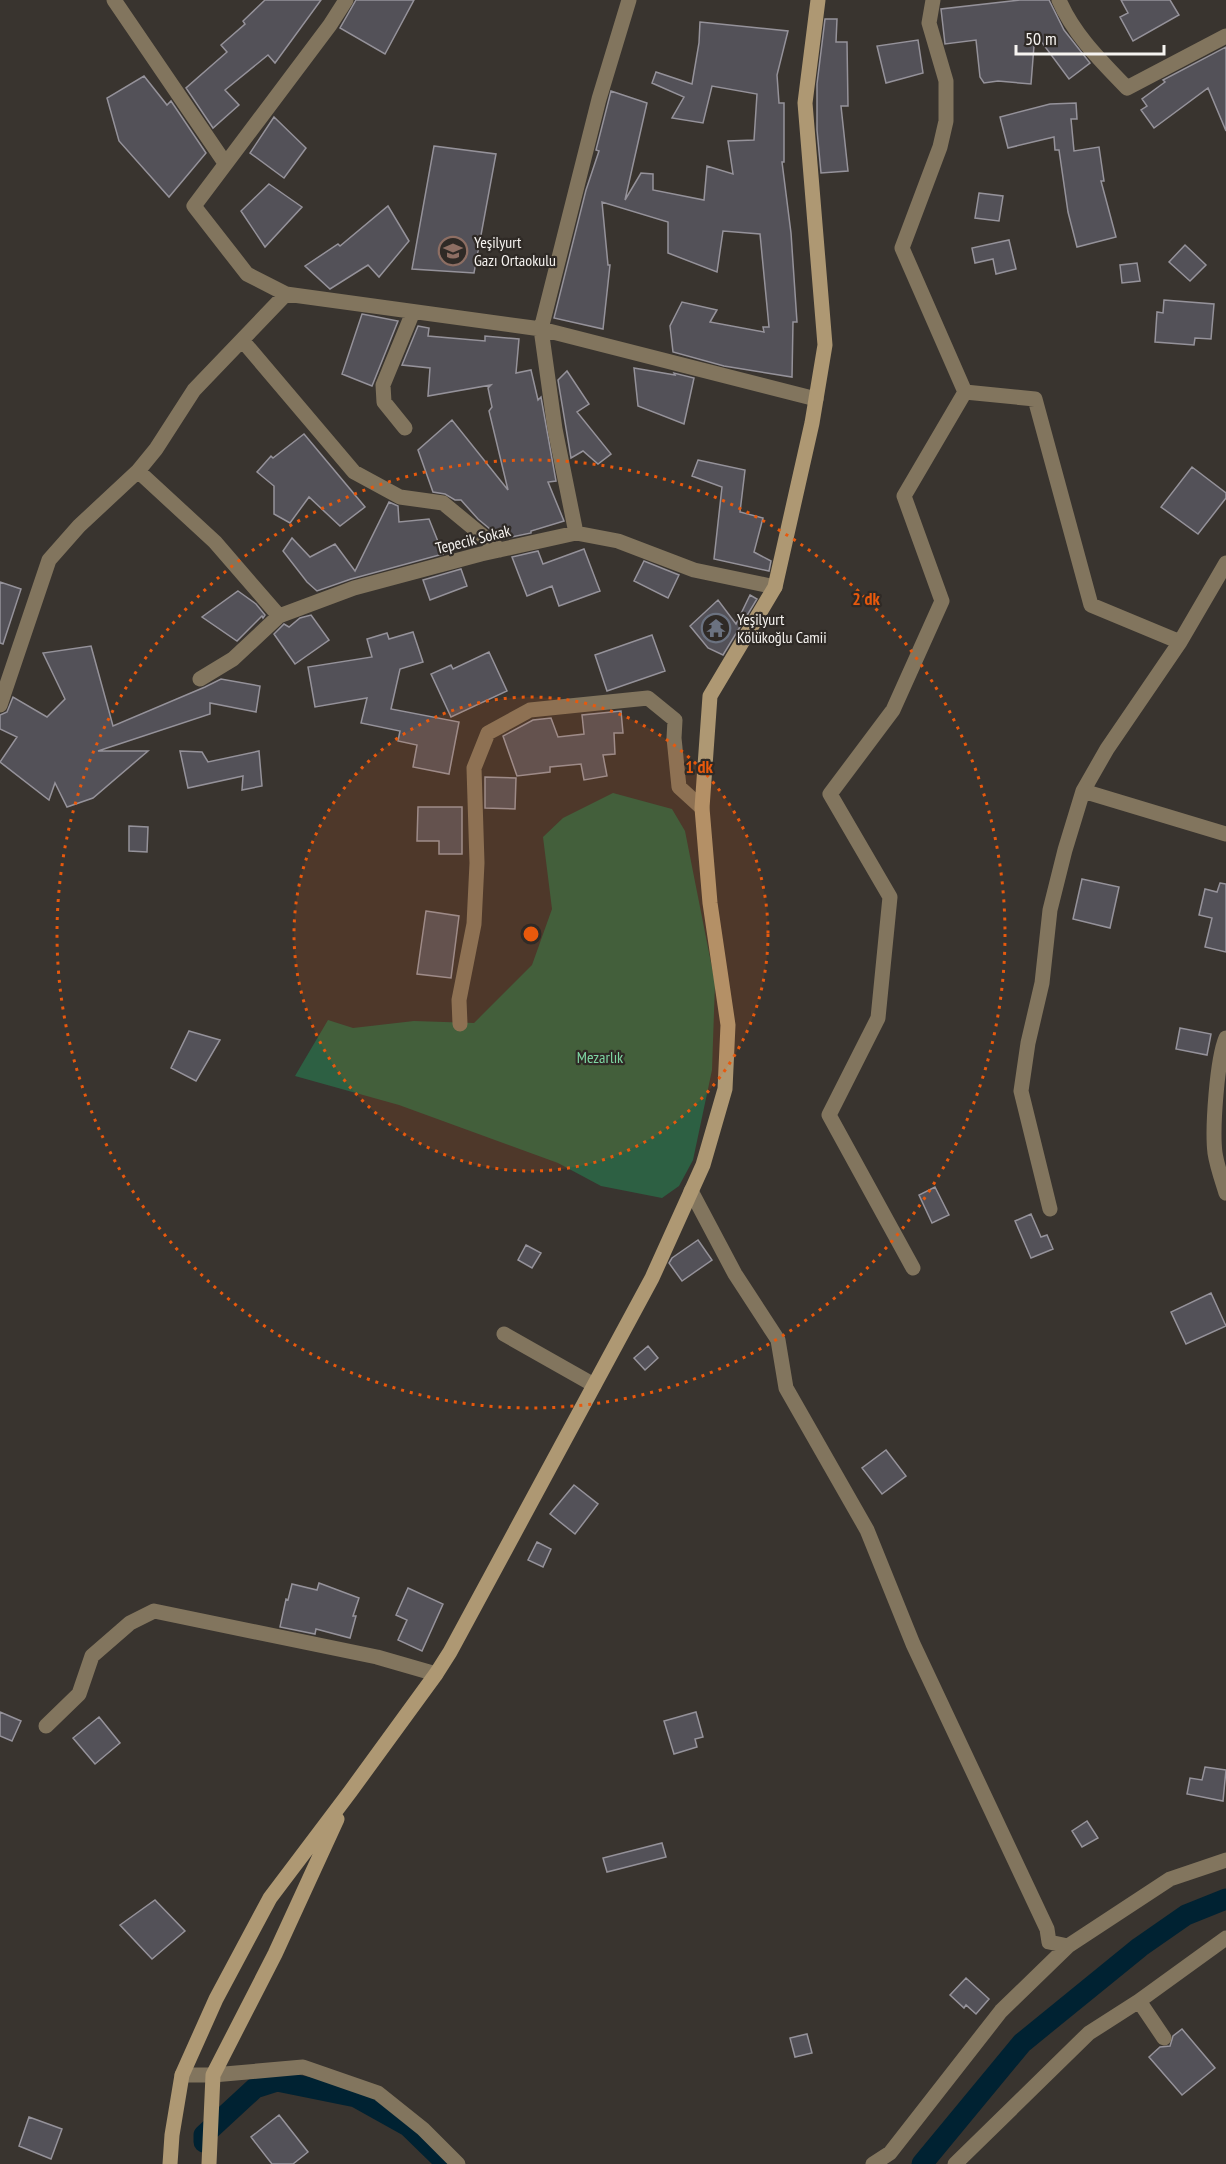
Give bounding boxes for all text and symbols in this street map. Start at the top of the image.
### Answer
scale bar [1016,18,1164,56]
text: 50 m [1025,27,1057,50]
place label: Yeşilyurt Gazı Ortaokulu [474,232,556,270]
school or university icon: Yeşilyurt Gazı Ortaokulu [437,235,469,267]
street label: Tepecik Sokak [433,520,513,558]
text: 2 dk [852,587,880,610]
place label: Yeşilyurt Kölükoğlu Camii [737,609,827,647]
temple icon: Yeşilyurt Kölükoğlu Camii [700,612,732,644]
text: 1 dk [685,755,713,778]
centre of rings [521,924,541,944]
park label: Mezarlık [577,1047,624,1067]

